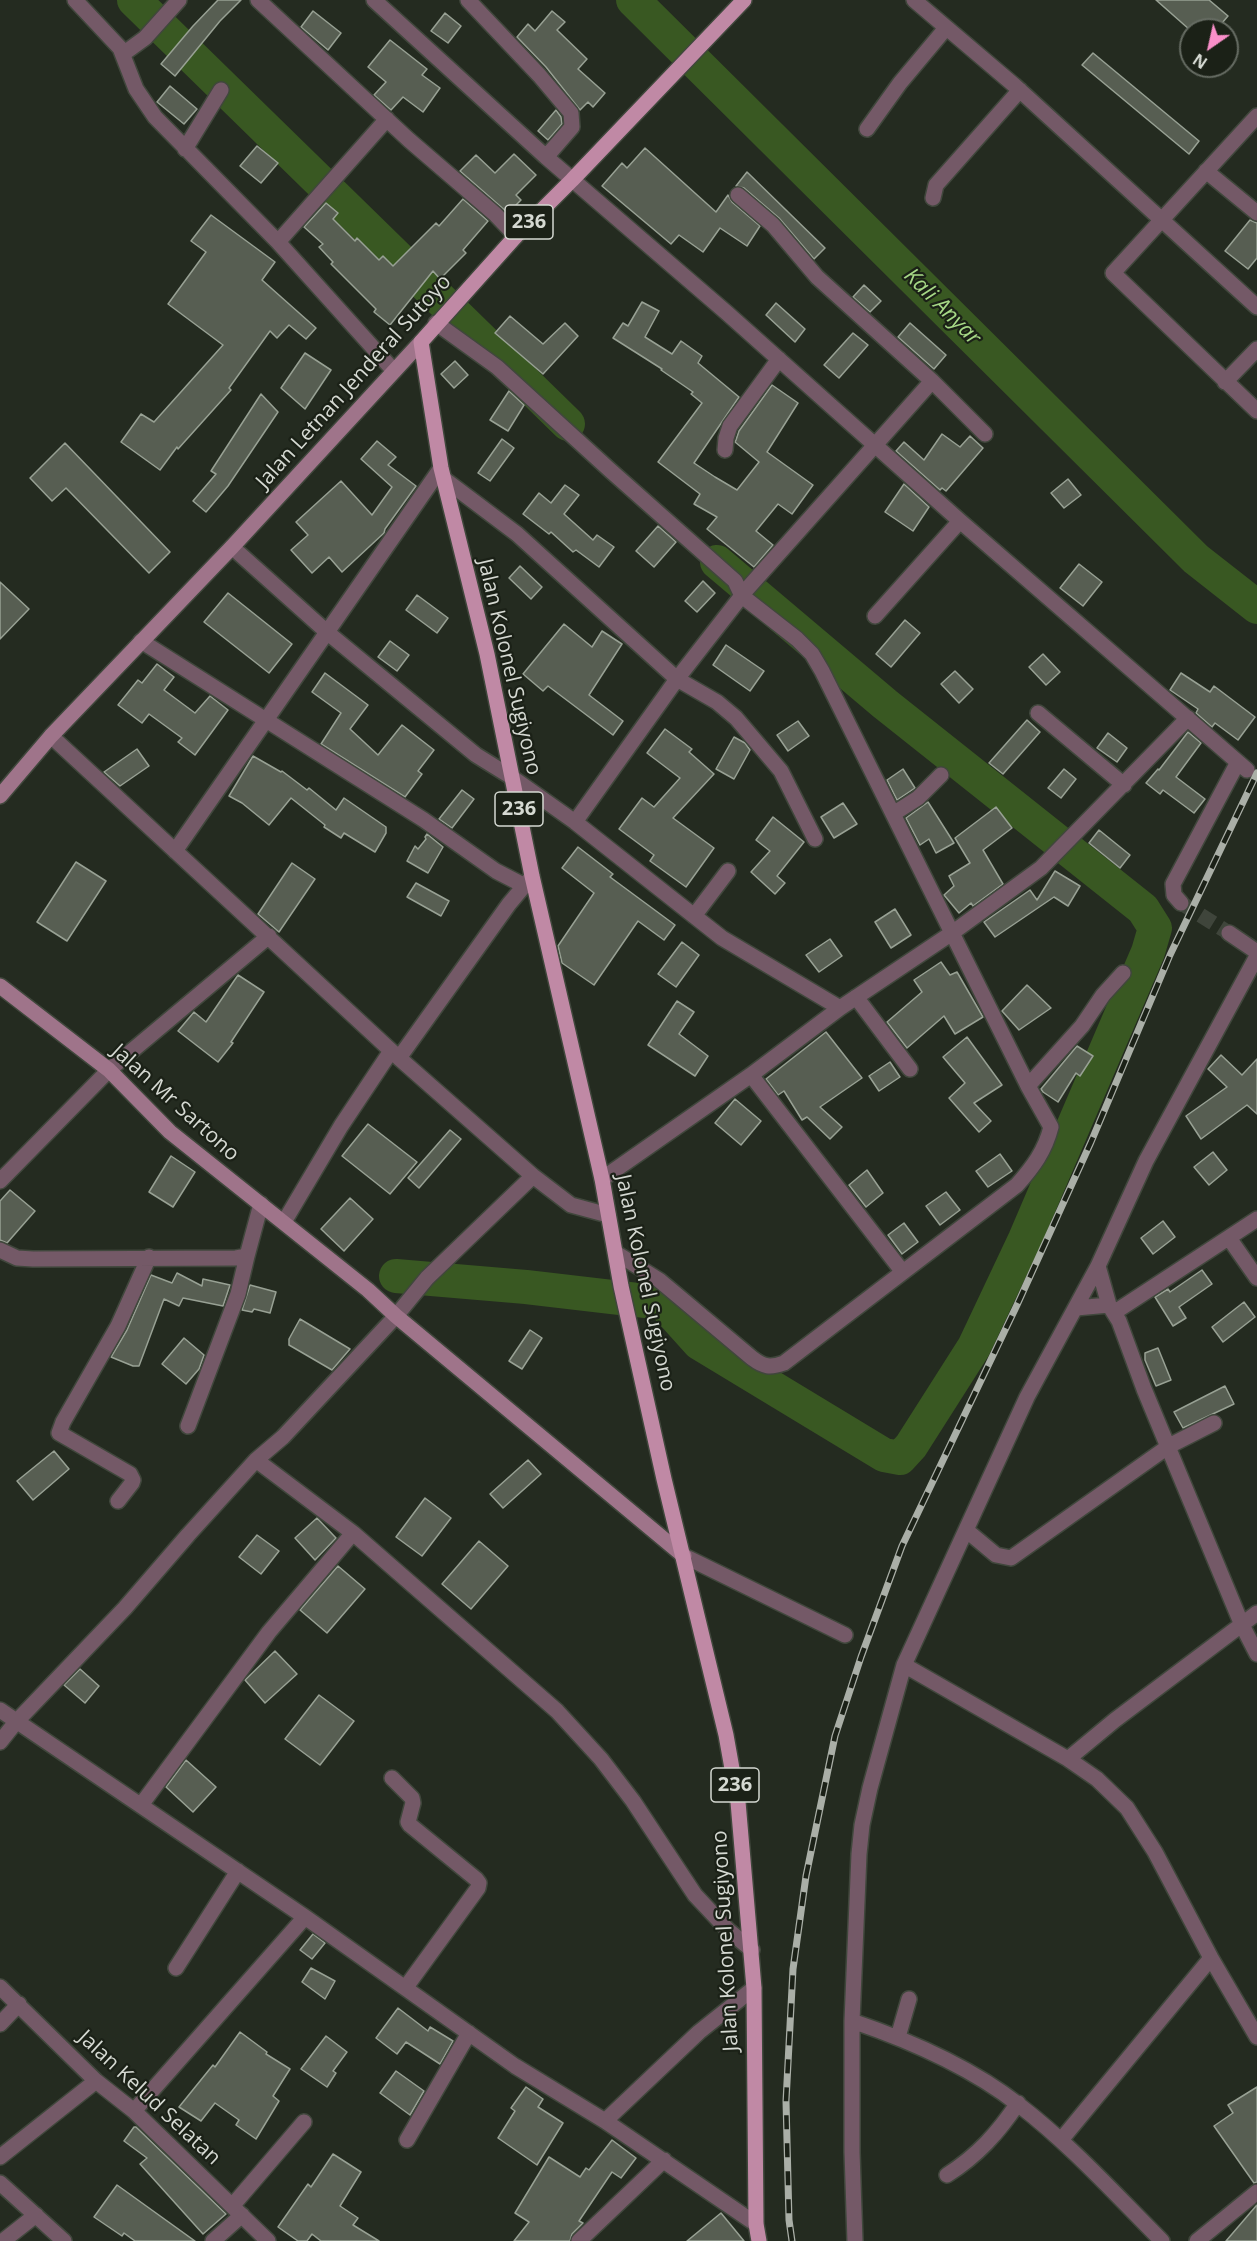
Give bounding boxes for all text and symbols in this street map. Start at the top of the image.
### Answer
north arrow [1179,18,1239,78]
text: N [1189,49,1212,74]
road number: 236 [505,205,553,239]
water label: Kali Anyar [898,263,986,351]
street label: Jalan Letnan Jenderal Sutoyo [251,270,457,494]
street label: Jalan Kolonel Sugiyono [472,556,546,778]
road number: 236 [495,792,543,826]
street label: Jalan Mr Sartono [106,1039,244,1167]
street label: Jalan Kolonel Sugiyono [610,1172,680,1394]
road number: 236 [711,1768,759,1802]
street label: Jalan Kolonel Sugiyono [708,1830,744,2052]
street label: Jalan Kelud Selatan [72,2025,226,2171]

